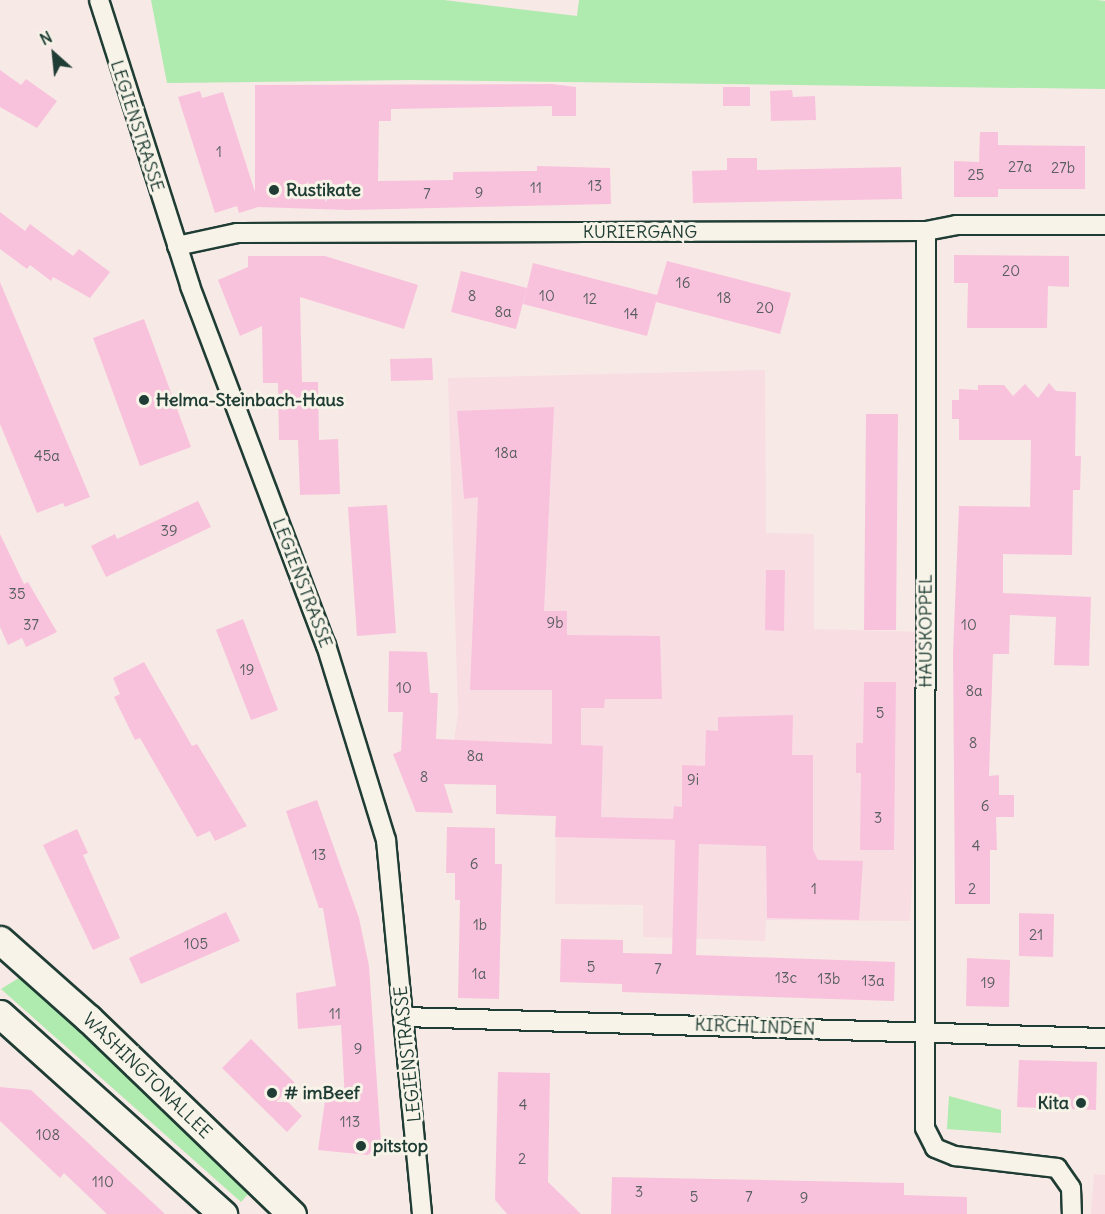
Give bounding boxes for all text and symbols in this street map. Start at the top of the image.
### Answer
north arrow [24,24,84,84]
text: N [36,27,55,49]
street label: LEGIENSTRASSE [106,58,168,194]
house number: 1 [216,143,222,161]
house number: 27a [1008,158,1032,176]
house number: 27b [1051,159,1075,177]
house number: 25 [968,166,984,184]
house number: 13 [588,177,602,195]
place label: Rustikate [286,179,361,201]
house number: 11 [530,179,542,197]
marker: Rustikate [267,183,281,197]
house number: 9 [475,184,483,202]
house number: 7 [423,185,431,203]
street label: KURIERGANG [583,221,697,243]
house number: 20 [1002,262,1020,280]
house number: 16 [676,274,690,292]
house number: 8 [468,287,476,305]
house number: 10 [539,287,555,305]
house number: 18 [717,289,731,307]
house number: 12 [583,290,597,308]
house number: 20 [756,299,774,317]
house number: 8a [494,303,512,321]
house number: 14 [624,305,638,323]
place label: Helma-Steinbach-Haus [156,389,344,411]
marker: Helma-Steinbach-Haus [137,393,151,407]
house number: 18a [494,444,518,462]
house number: 45a [34,447,60,465]
street label: LEGIENSTRASSE [267,515,337,651]
house number: 39 [160,522,178,540]
street label: HAUSKOPPEL [915,574,937,688]
house number: 35 [8,585,26,603]
house number: 9b [547,614,563,632]
house number: 37 [23,616,39,634]
house number: 10 [961,616,977,634]
house number: 19 [240,661,254,679]
house number: 10 [396,679,412,697]
house number: 8a [965,682,983,700]
house number: 5 [876,704,884,722]
house number: 8 [969,734,977,752]
house number: 8a [466,747,484,765]
house number: 8 [420,768,428,786]
house number: 9i [687,771,699,789]
house number: 6 [981,797,989,815]
house number: 3 [874,809,882,827]
house number: 4 [972,837,980,855]
house number: 13 [312,846,326,864]
house number: 6 [470,855,478,873]
house number: 1 [811,880,817,898]
house number: 2 [968,880,976,898]
house number: 1b [473,916,487,934]
house number: 21 [1029,926,1043,944]
house number: 105 [184,935,208,953]
house number: 5 [587,958,595,976]
house number: 7 [654,960,662,978]
house number: 1a [472,965,486,983]
house number: 13c [775,969,797,987]
house number: 13b [818,970,840,988]
house number: 13a [861,972,885,990]
house number: 19 [981,974,995,992]
street label: LEGIENSTRASSE [390,985,426,1123]
house number: 11 [329,1005,341,1023]
street label: WASHINGTONALLEE [78,1009,216,1143]
street label: KIRCHLINDEN [694,1014,816,1040]
house number: 9 [354,1040,362,1058]
place label: # imBeef [284,1082,360,1104]
marker: # imBeef [265,1086,279,1100]
place label: Kita [1038,1092,1069,1114]
house number: 4 [519,1096,527,1114]
marker: Kita [1074,1096,1088,1110]
house number: 113 [340,1113,360,1131]
house number: 108 [36,1126,60,1144]
place label: pitstop [373,1135,428,1157]
marker: pitstop [354,1139,368,1153]
house number: 2 [518,1150,526,1168]
house number: 110 [92,1173,114,1191]
house number: 3 [635,1183,643,1201]
house number: 5 [690,1188,698,1206]
house number: 7 [745,1188,753,1206]
house number: 9 [800,1189,808,1207]

